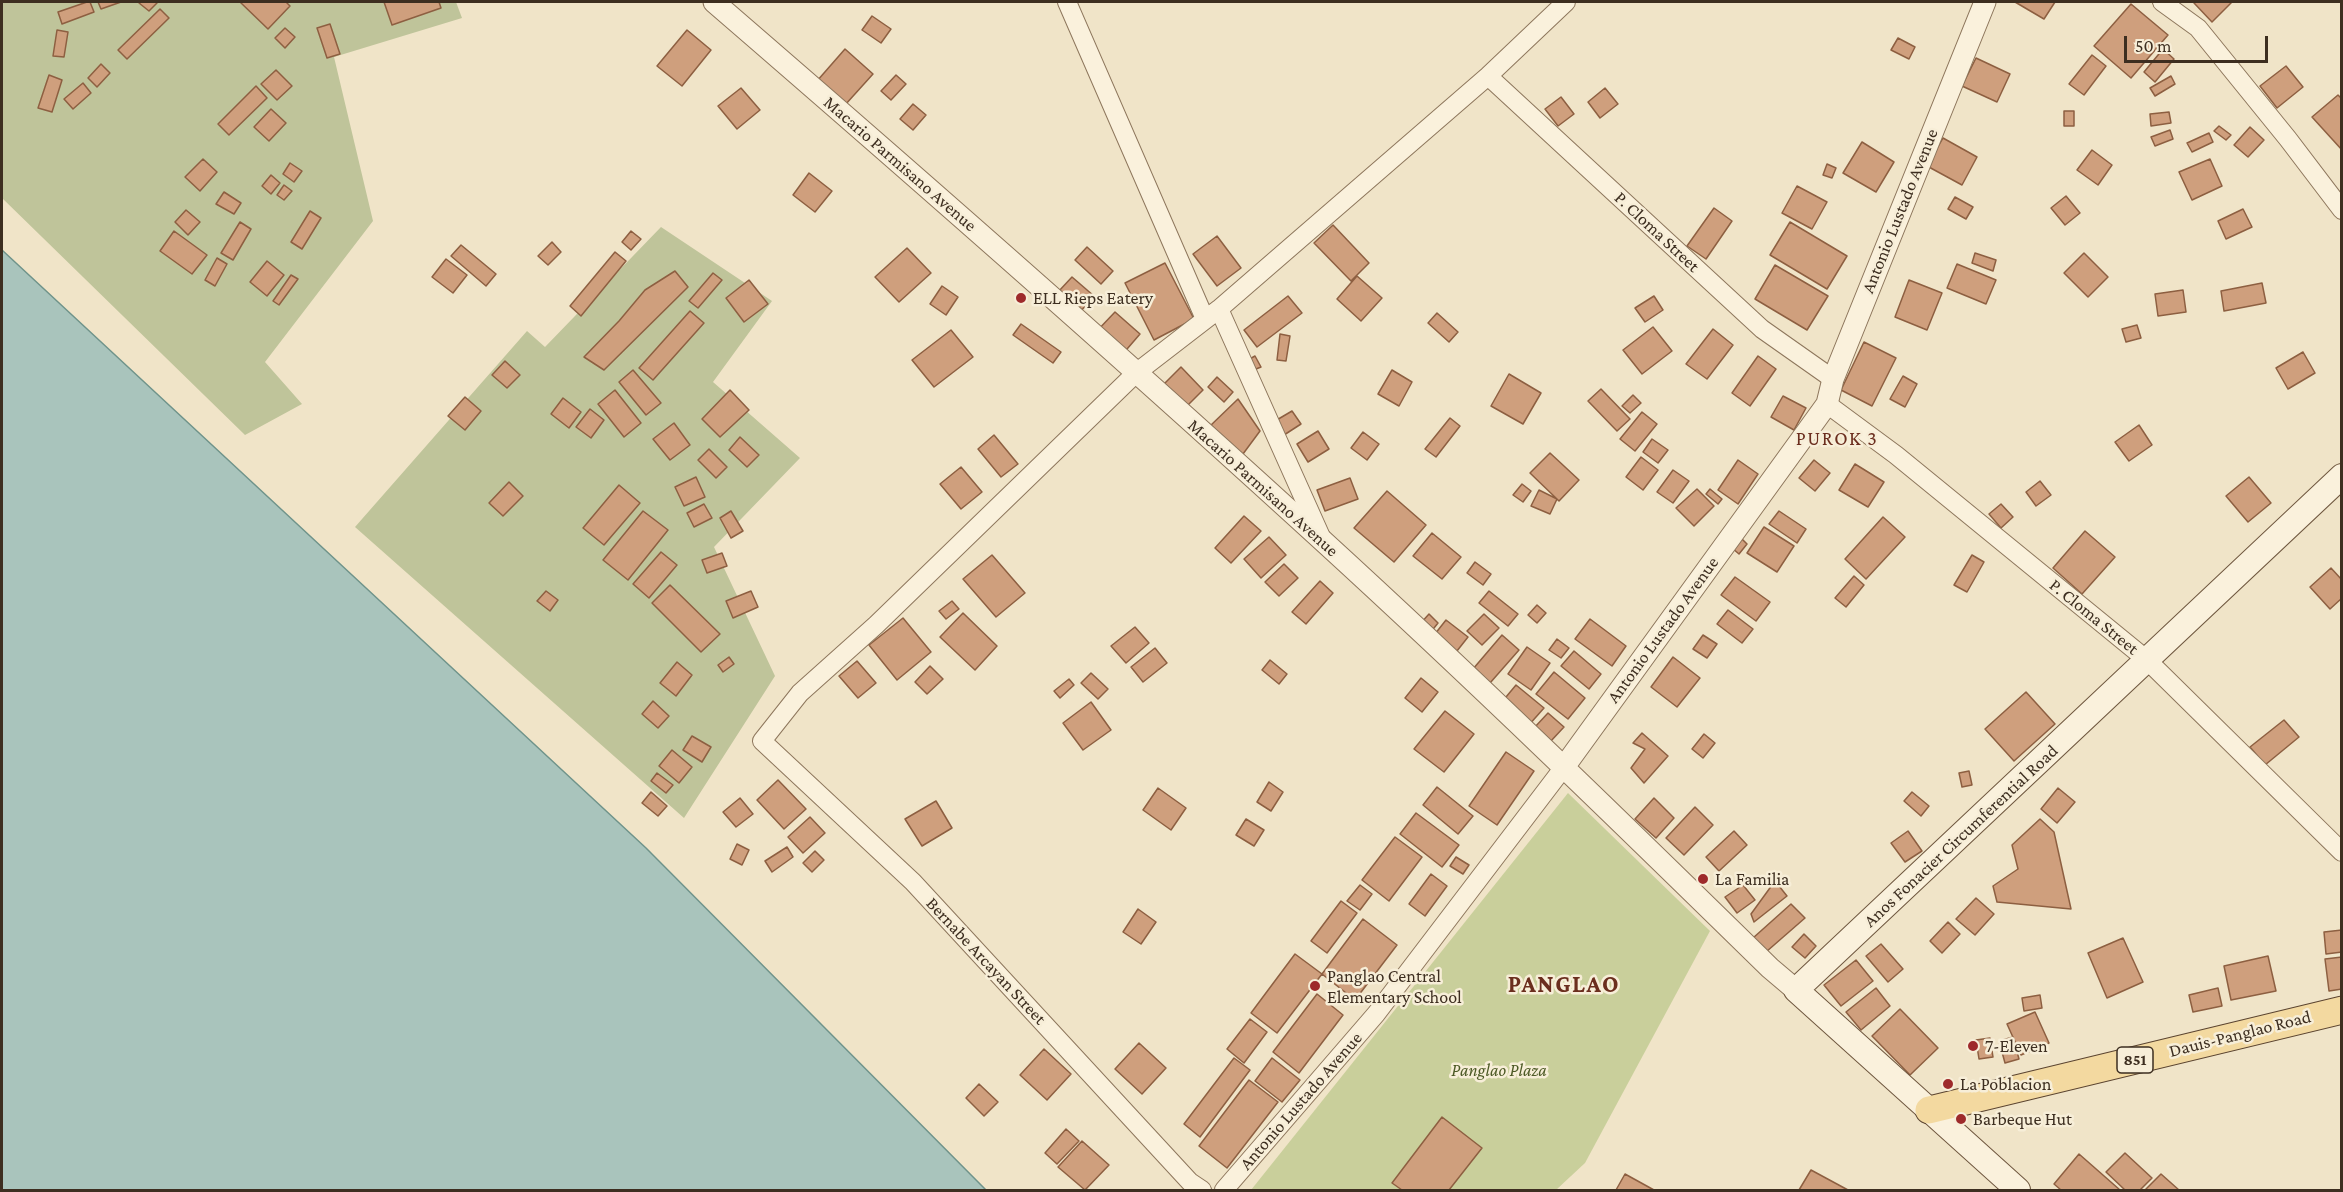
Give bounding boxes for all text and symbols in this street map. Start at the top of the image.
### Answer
scale bar [2127,24,2271,62]
text: 50 m [2135,36,2172,56]
street label: Macario Parmisano Avenue [819,92,981,236]
street label: Antonio Lustado Avenue [1857,125,1943,297]
street label: P. Cloma Street [1610,187,1704,277]
place label: ELL Rieps Eatery [1033,287,1153,309]
marker: ELL Rieps Eatery [1014,291,1028,305]
street label: Macario Parmisano Avenue [1183,415,1343,561]
district label: PUROK 3 [1796,427,1878,451]
street label: Antonio Lustado Avenue [1603,553,1723,707]
street label: P. Cloma Street [2045,574,2143,660]
street label: Anos Fonacier Circumferential Road [1859,740,2063,932]
place label: La Familia [1715,868,1789,890]
marker: La Familia [1696,872,1710,886]
street label: Bernabe Arcayan Street [921,893,1051,1029]
place label: Panglao Central Elementary School [1327,965,1462,1008]
district label: PANGLAO [1508,971,1620,999]
marker: Panglao Central Elementary School [1308,979,1322,993]
street label: Dauis-Panglao Road [2167,1006,2313,1062]
street label: Antonio Lustado Avenue [1235,1028,1367,1174]
place label: 7-Eleven [1985,1035,2048,1057]
marker: 7-Eleven [1966,1039,1980,1053]
road number: 851 [2117,1047,2153,1073]
park label: Panglao Plaza [1451,1059,1547,1081]
place label: La Poblacion [1960,1073,2051,1095]
marker: La Poblacion [1941,1077,1955,1091]
place label: Barbeque Hut [1973,1108,2072,1130]
marker: Barbeque Hut [1954,1112,1968,1126]

